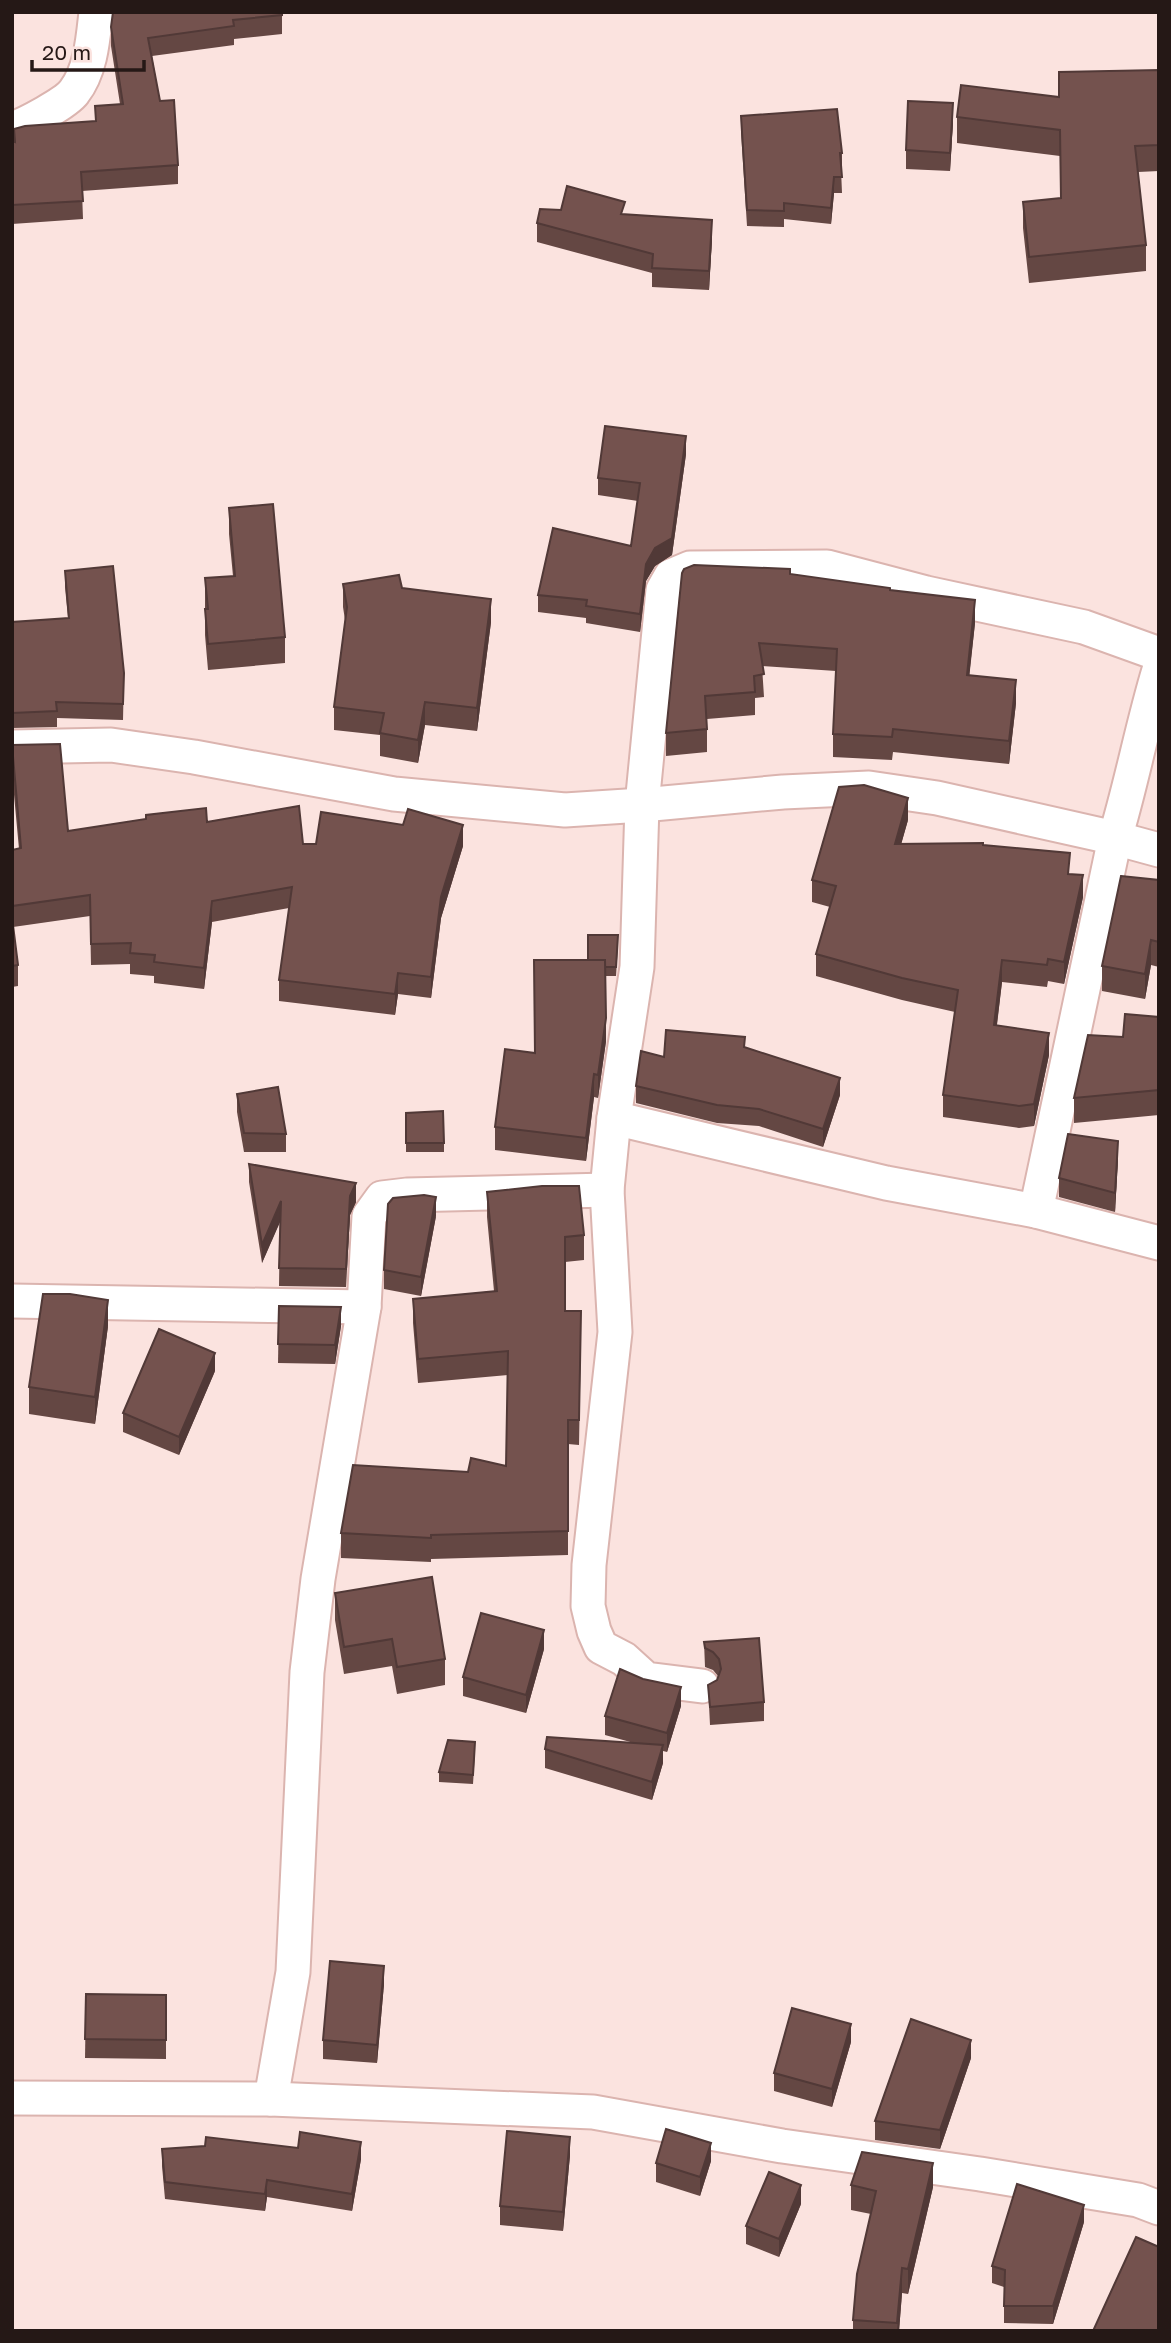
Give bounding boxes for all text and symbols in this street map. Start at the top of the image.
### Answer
scale bar [32,28,144,72]
text: 20 m [42,39,91,65]

